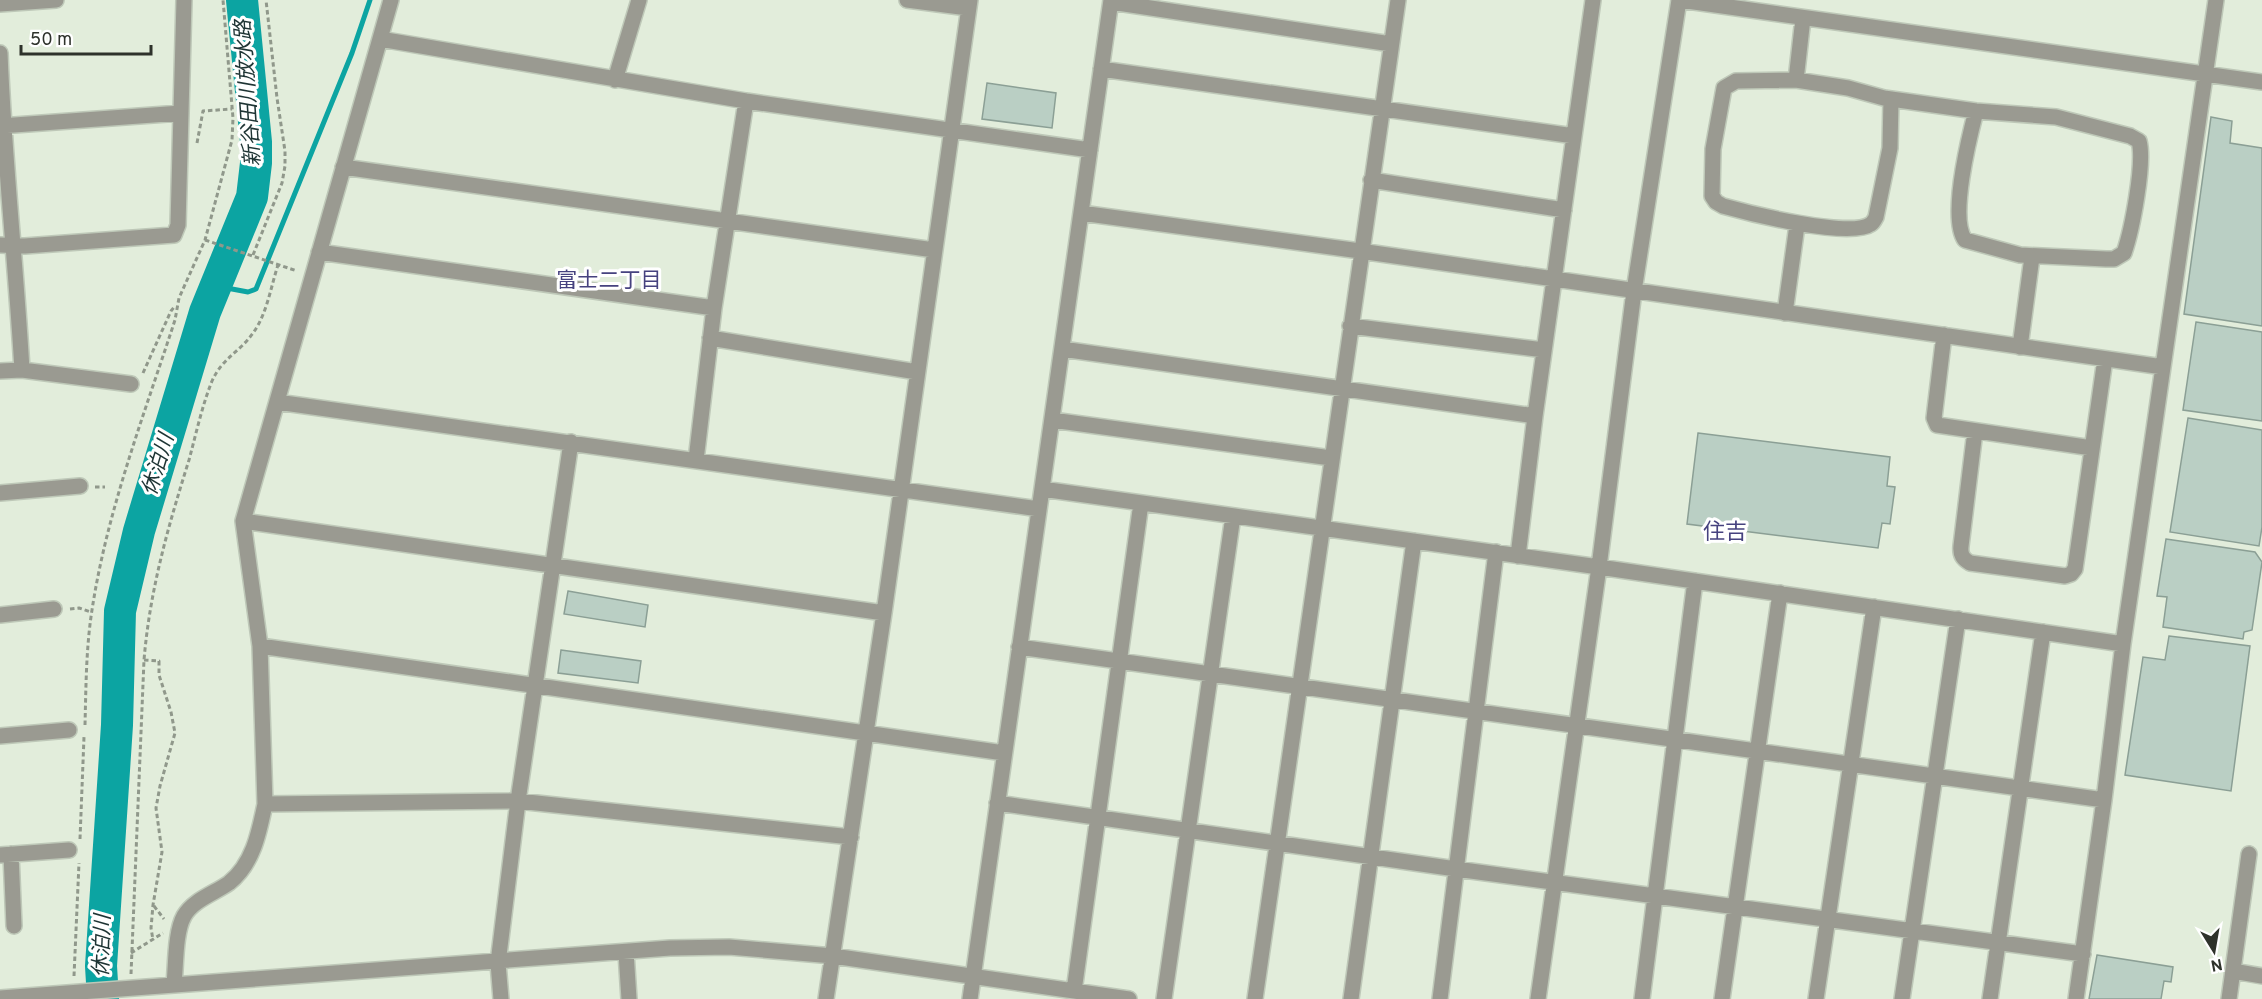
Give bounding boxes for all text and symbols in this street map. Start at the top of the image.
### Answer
water label: 新谷田川放水路 [230,17,268,167]
scale bar [21,18,152,56]
text: 50 m [30,29,72,52]
district label: 富士二丁目 [557,268,662,295]
water label: 休泊川 [137,429,182,499]
district label: 住吉 [1703,520,1747,547]
water label: 休泊川 [88,912,118,978]
north arrow [2184,921,2244,981]
text: N [2209,953,2224,975]

